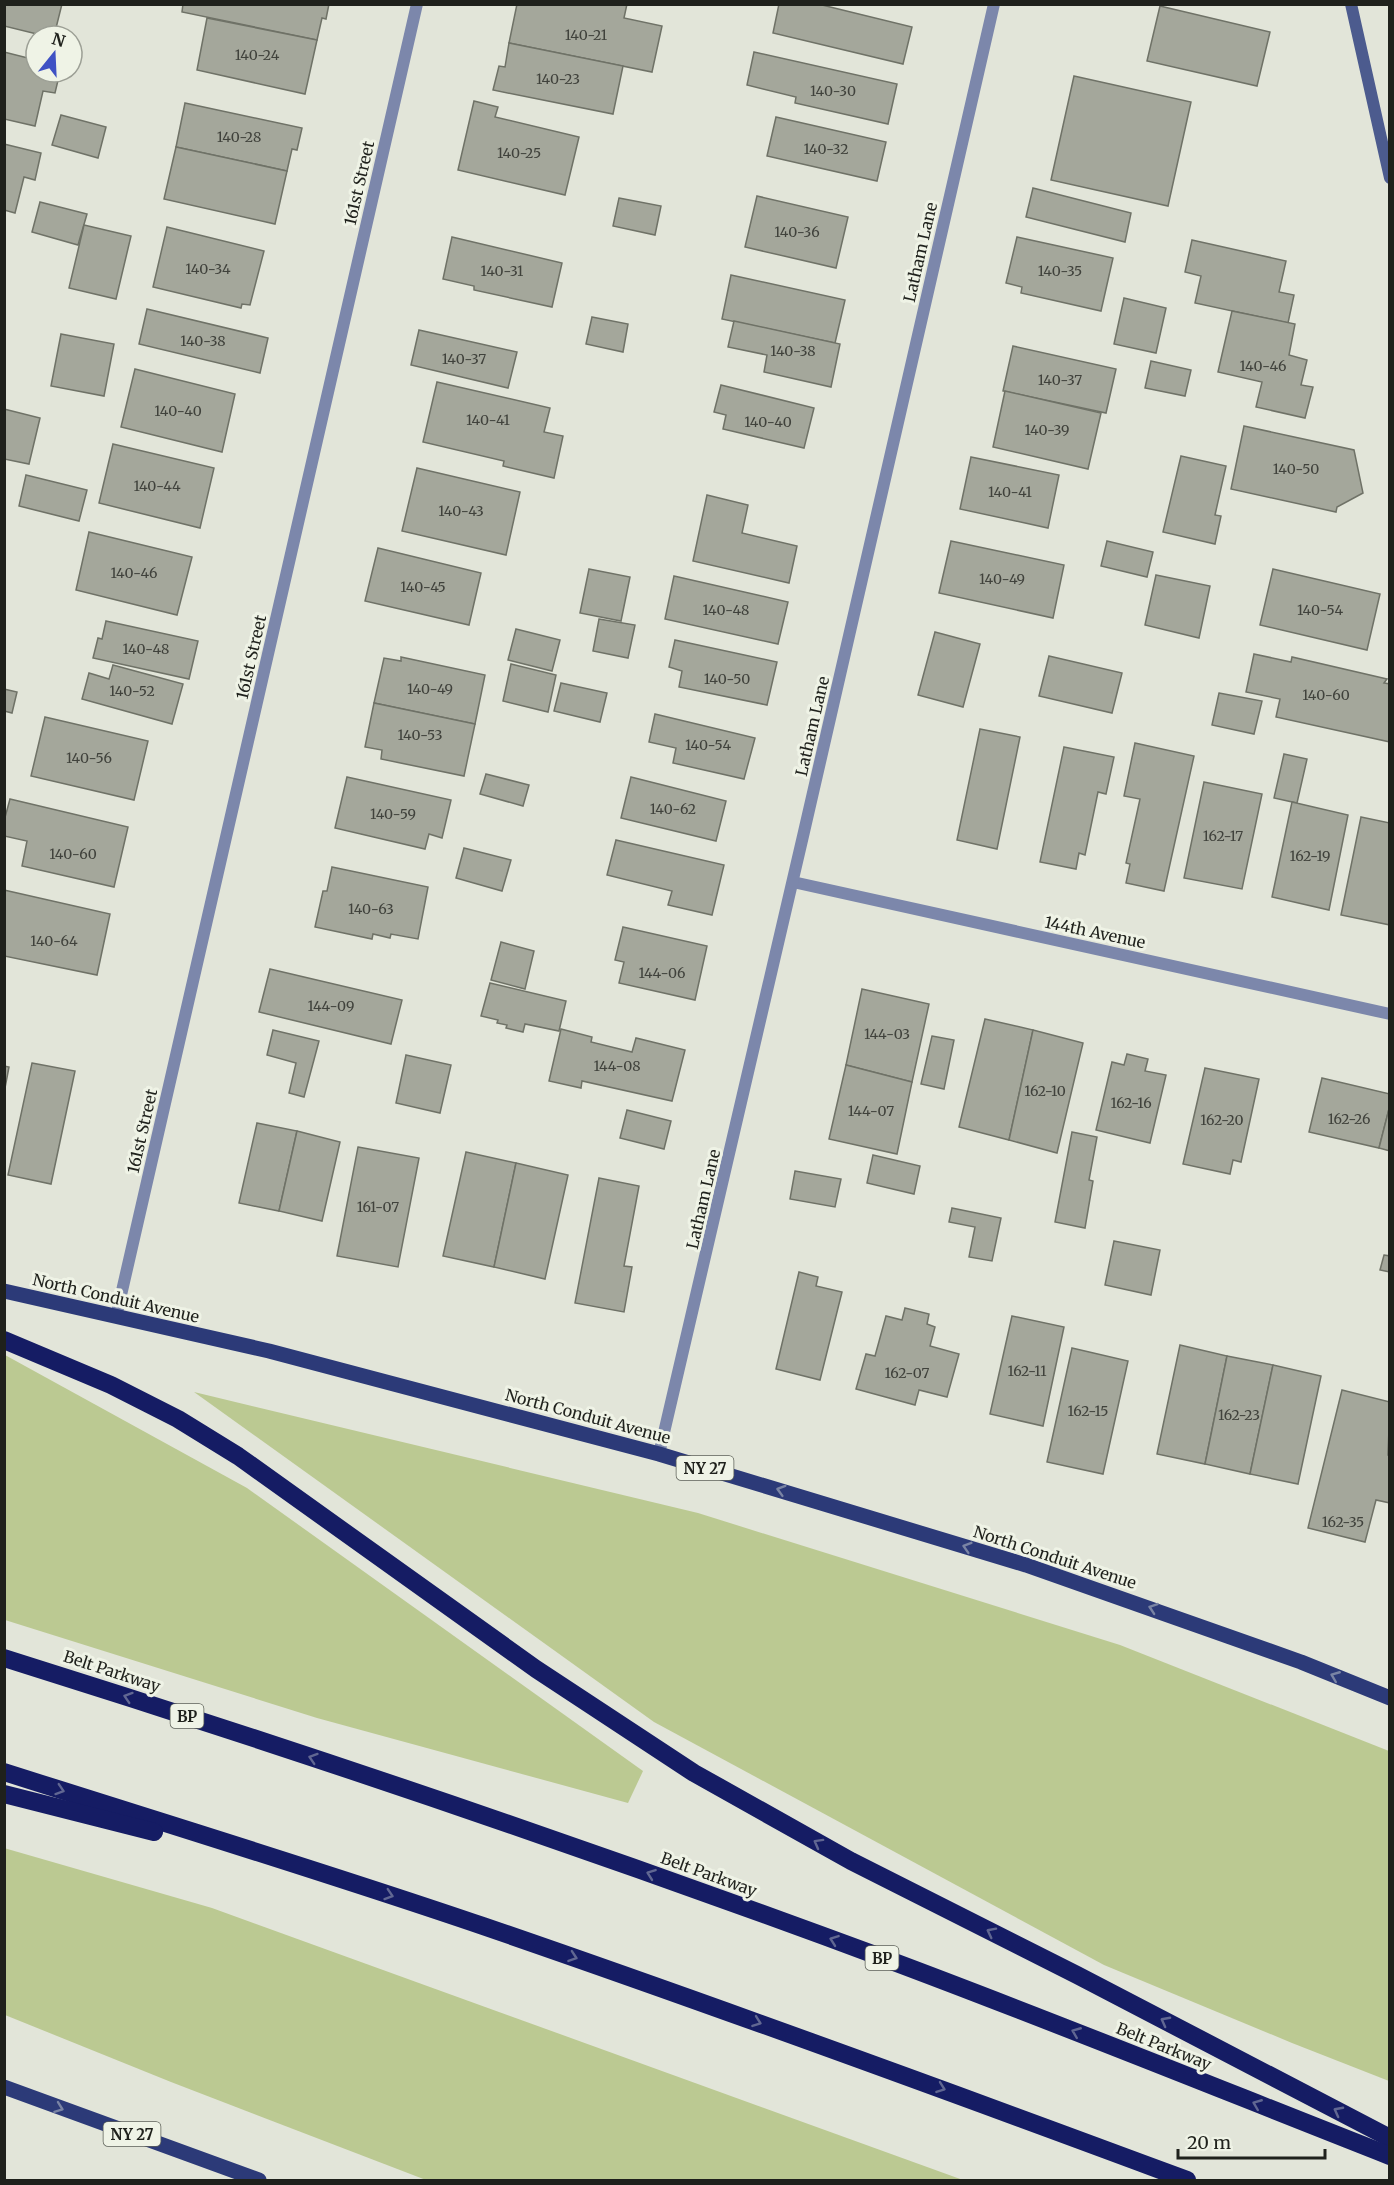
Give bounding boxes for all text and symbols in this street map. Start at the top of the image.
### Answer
north arrow [24,24,84,84]
house number: 140-21 [565,26,607,44]
text: N [50,28,68,51]
house number: 140-24 [235,46,280,64]
house number: 140-23 [536,70,580,88]
house number: 140-30 [810,82,856,100]
house number: 140-28 [217,128,261,146]
street label: 161st Street [340,138,379,227]
house number: 140-32 [804,140,848,158]
house number: 140-25 [497,144,541,162]
street label: Latham Lane [899,200,941,304]
house number: 140-36 [774,223,820,241]
house number: 140-34 [185,260,231,278]
house number: 140-31 [481,262,523,280]
house number: 140-35 [1038,262,1082,280]
house number: 140-38 [180,332,226,350]
house number: 140-38 [770,342,816,360]
house number: 140-37 [442,350,486,368]
house number: 140-46 [1240,357,1286,375]
house number: 140-37 [1038,371,1082,389]
house number: 140-40 [154,402,202,420]
house number: 140-41 [466,411,510,429]
house number: 140-40 [744,413,792,431]
house number: 140-39 [1024,421,1070,439]
house number: 140-50 [1273,460,1319,478]
house number: 140-44 [133,477,181,495]
house number: 140-41 [988,483,1032,501]
house number: 140-43 [438,502,484,520]
house number: 140-46 [111,564,157,582]
house number: 140-49 [979,570,1025,588]
house number: 140-45 [400,578,446,596]
house number: 140-48 [703,601,749,619]
house number: 140-54 [1297,601,1343,619]
street label: 161st Street [232,612,271,701]
house number: 140-48 [123,640,169,658]
house number: 140-50 [704,670,750,688]
street label: Latham Lane [791,674,833,778]
house number: 140-49 [407,680,453,698]
house number: 140-52 [109,682,155,700]
house number: 140-60 [1302,686,1350,704]
house number: 140-53 [397,726,443,744]
house number: 140-54 [685,736,731,754]
house number: 140-56 [66,749,112,767]
house number: 140-62 [650,800,696,818]
house number: 140-59 [370,805,416,823]
house number: 162-17 [1203,827,1243,845]
house number: 140-60 [49,845,97,863]
house number: 162-19 [1289,847,1331,865]
house number: 140-63 [348,900,394,918]
street label: 144th Avenue [1043,912,1147,952]
house number: 140-64 [30,932,78,950]
house number: 144-06 [638,964,686,982]
house number: 144-09 [307,997,355,1015]
house number: 144-03 [864,1025,910,1043]
house number: 144-08 [593,1057,641,1075]
house number: 162-10 [1024,1082,1066,1100]
street label: 161st Street [123,1086,162,1175]
house number: 162-16 [1110,1094,1152,1112]
house number: 144-07 [848,1102,894,1120]
house number: 162-26 [1328,1110,1370,1128]
house number: 162-20 [1200,1111,1244,1129]
street label: Latham Lane [682,1147,724,1251]
house number: 161-07 [357,1198,399,1216]
street label: North Conduit Avenue [31,1269,201,1327]
house number: 162-11 [1007,1362,1047,1380]
house number: 162-07 [885,1364,929,1382]
street label: North Conduit Avenue [503,1384,673,1448]
house number: 162-15 [1067,1402,1109,1420]
house number: 162-23 [1218,1406,1260,1424]
road number: NY 27 [676,1456,734,1480]
one-way arrow [776,1485,787,1497]
house number: 162-35 [1322,1513,1364,1531]
street label: North Conduit Avenue [971,1521,1139,1593]
one-way arrow [962,1541,973,1554]
one-way arrow [1148,1603,1158,1615]
street label: Belt Parkway [61,1646,164,1696]
one-way arrow [1331,1671,1342,1683]
one-way arrow [123,1691,134,1704]
road number: BP [170,1704,204,1728]
one-way arrow [308,1753,319,1765]
one-way arrow [54,1783,65,1795]
one-way arrow [813,1839,824,1850]
street label: Belt Parkway [658,1847,760,1901]
one-way arrow [646,1869,657,1882]
one-way arrow [383,1888,394,1900]
one-way arrow [987,1928,997,1939]
one-way arrow [830,1935,840,1948]
road number: BP [866,1946,898,1970]
one-way arrow [567,1950,578,1963]
one-way arrow [751,2015,762,2028]
one-way arrow [1160,2017,1171,2028]
street label: Belt Parkway [1113,2018,1215,2074]
one-way arrow [1071,2027,1082,2039]
one-way arrow [935,2081,946,2094]
one-way arrow [1252,2099,1263,2111]
one-way arrow [54,2100,64,2113]
one-way arrow [1333,2107,1344,2118]
road number: NY 27 [104,2122,160,2146]
scale bar [1178,2122,1325,2160]
text: 20 m [1187,2131,1231,2154]

